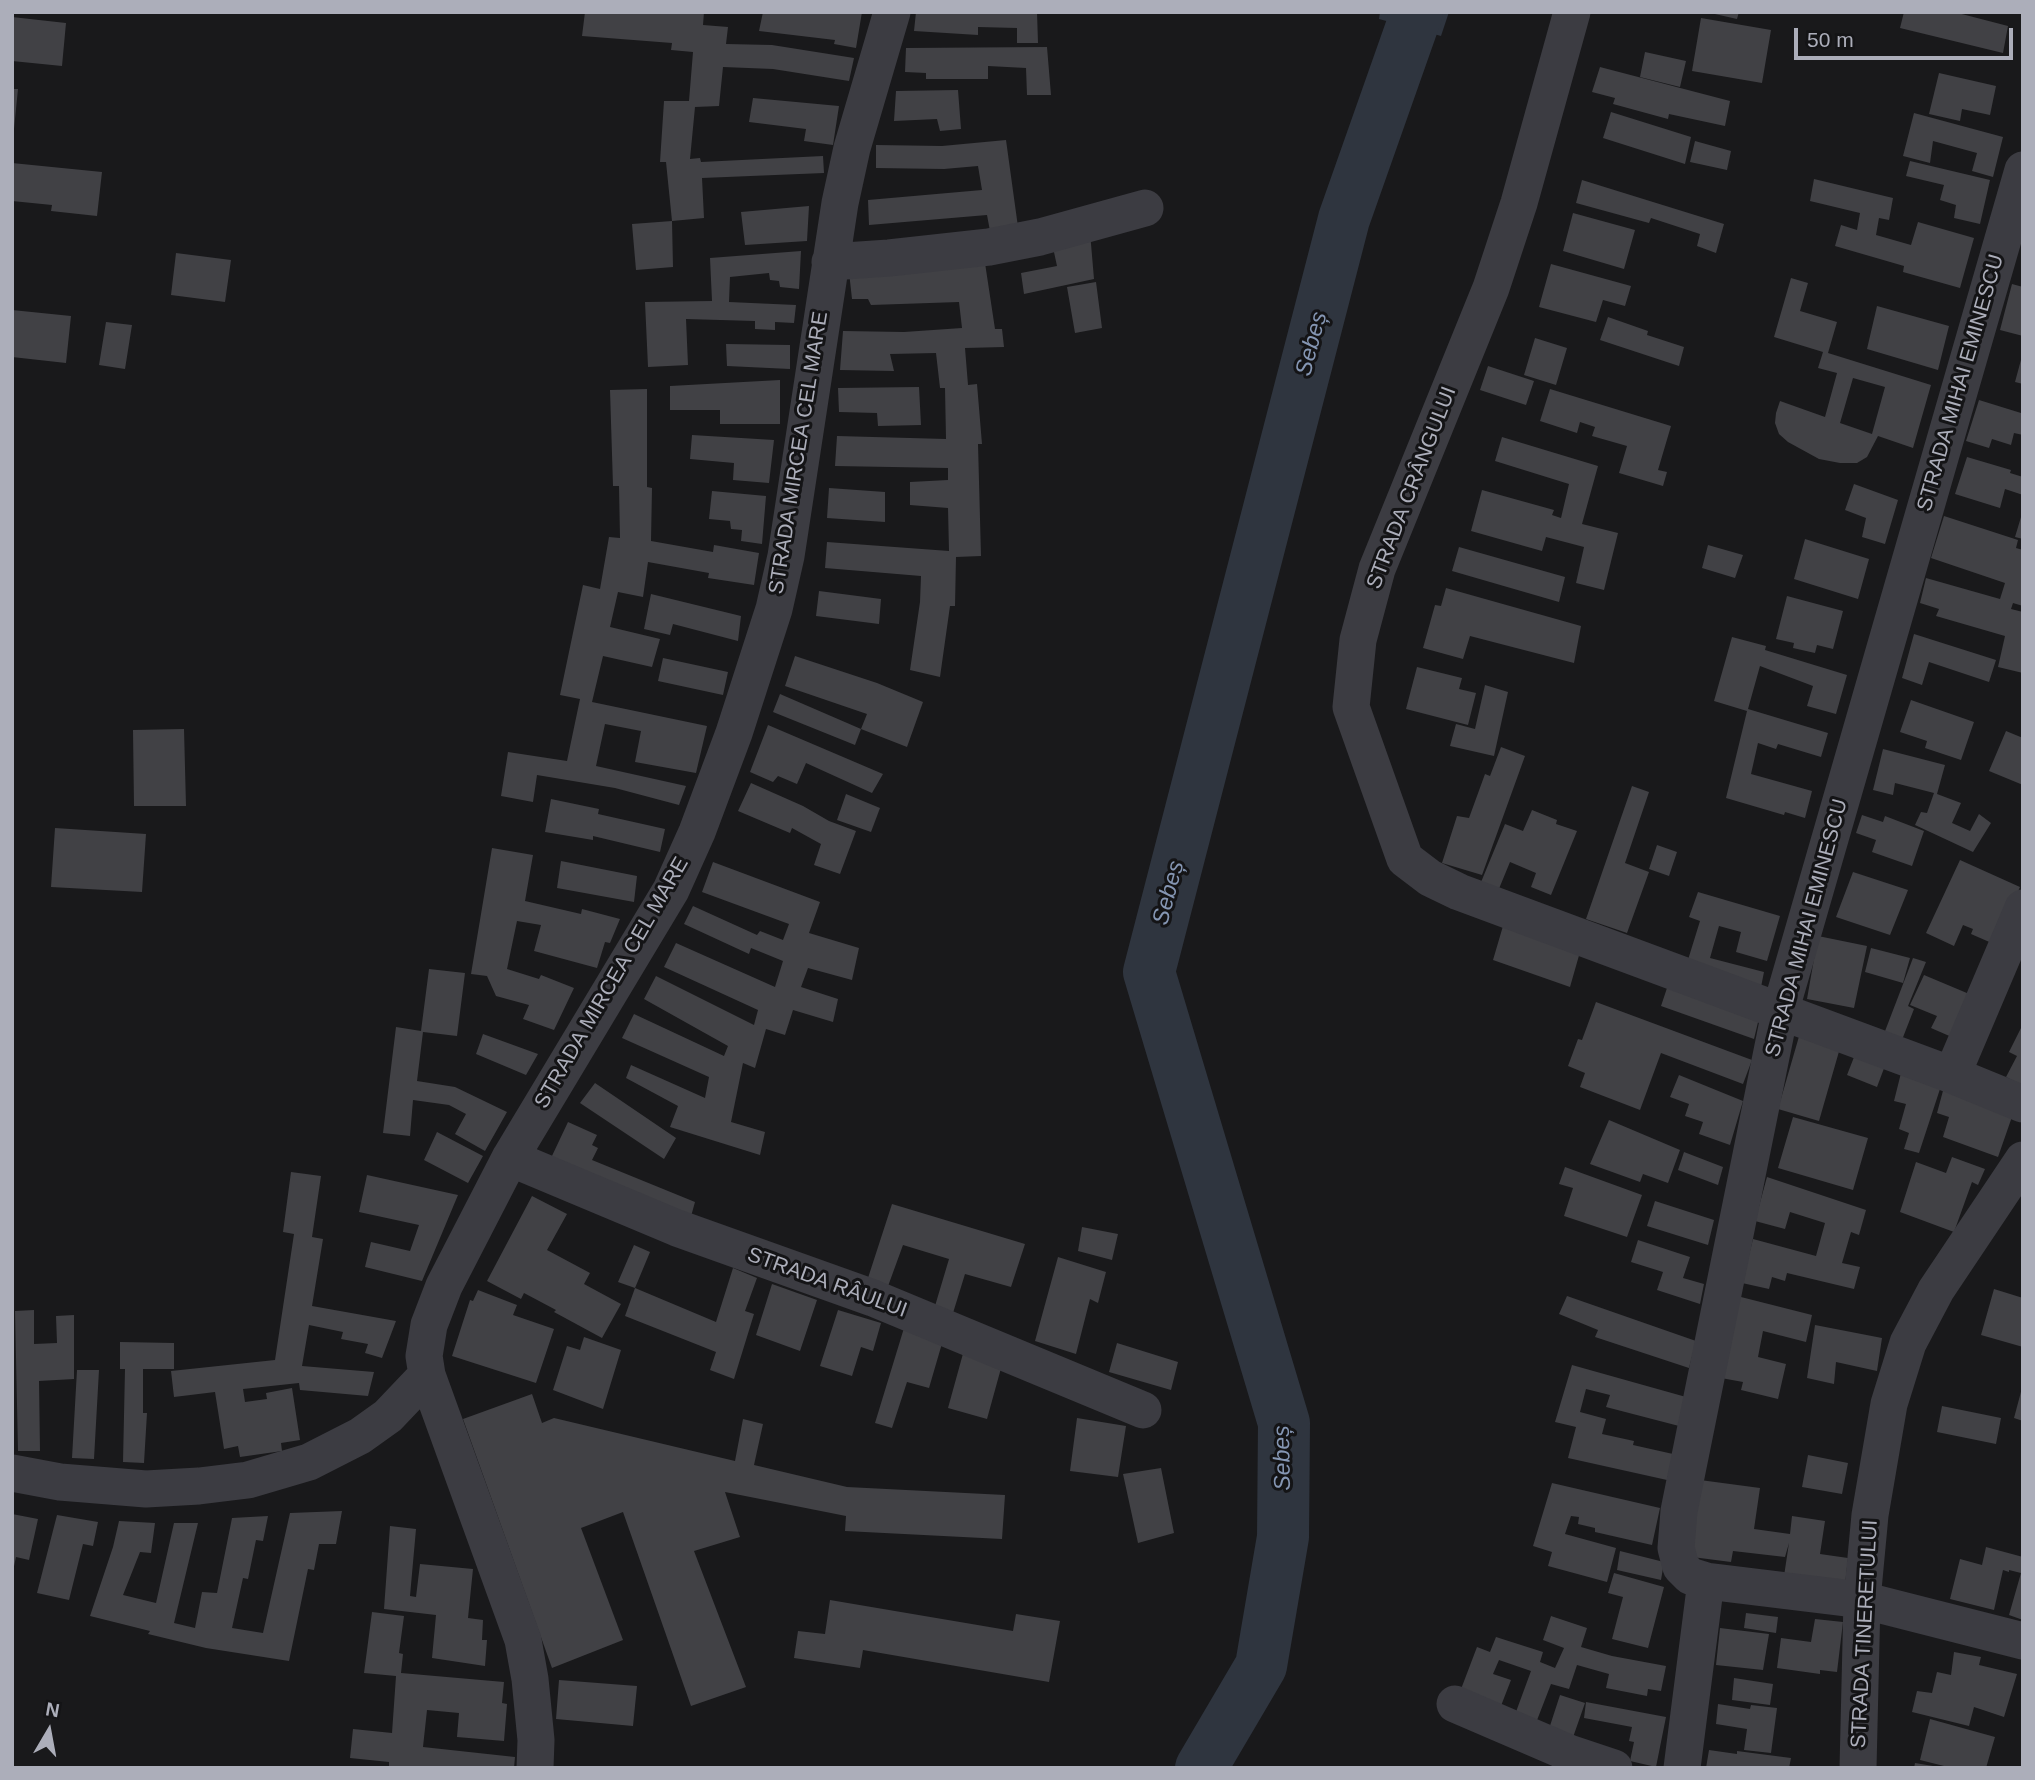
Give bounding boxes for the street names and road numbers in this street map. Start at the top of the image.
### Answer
street label: STRADA MIHAI EMINESCU [1912,252,2010,514]
street label: STRADA MIRCEA CEL MARE [764,310,834,596]
street label: STRADA CRÂNGULUI [1362,383,1462,593]
street label: STRADA MIHAI EMINESCU [1760,796,1854,1060]
street label: STRADA MIRCEA CEL MARE [530,853,694,1113]
street label: STRADA RÂULUI [744,1242,910,1324]
street label: STRADA TINERETULUI [1846,1519,1884,1749]

